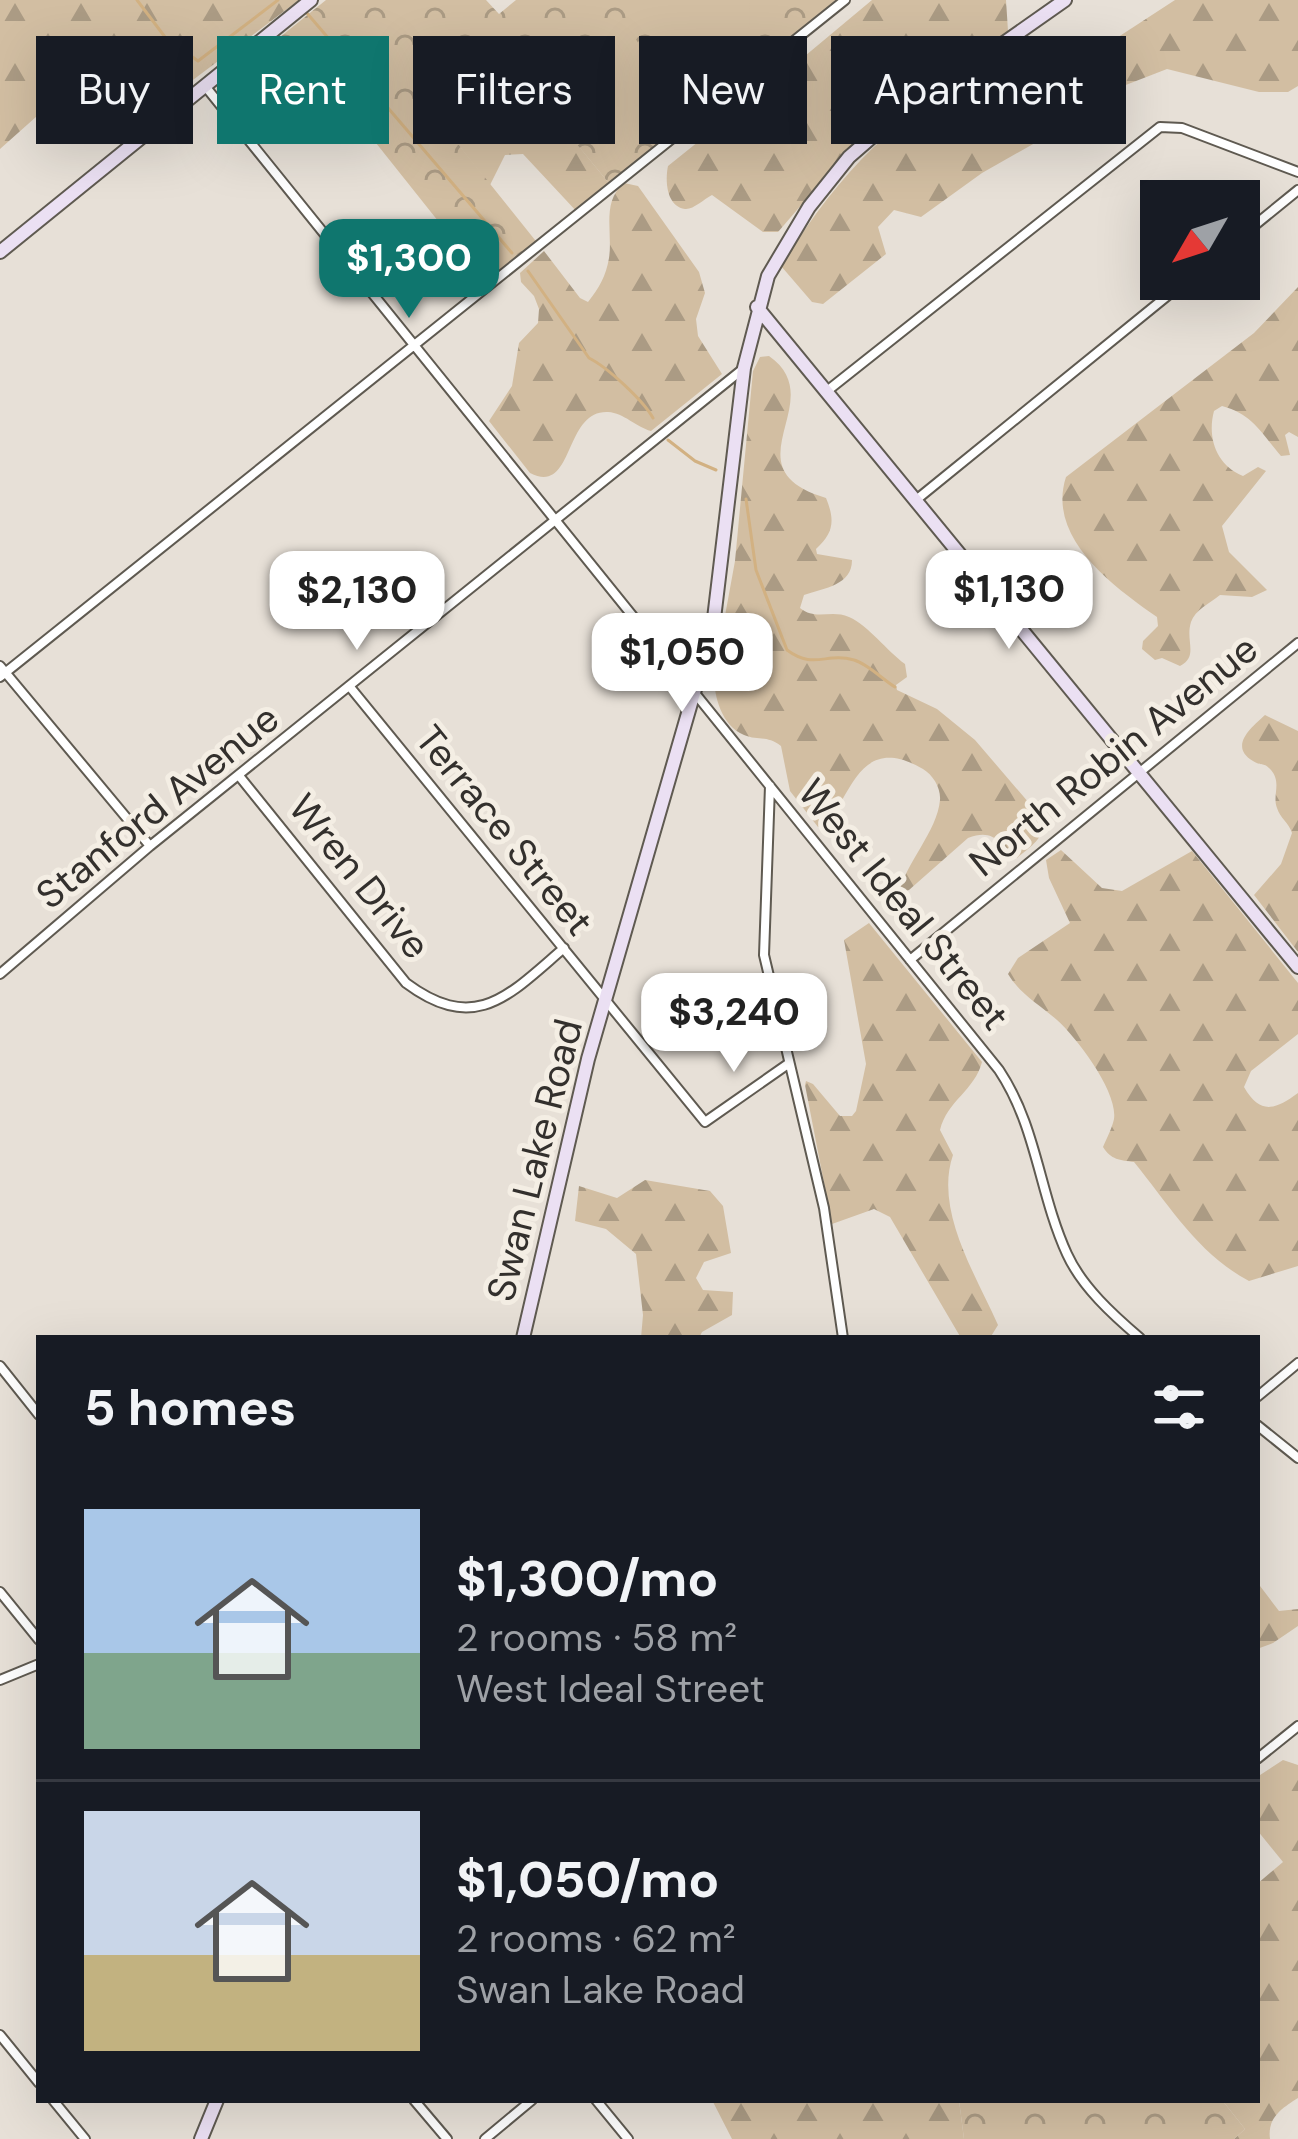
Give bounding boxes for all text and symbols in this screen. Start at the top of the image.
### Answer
chip: Buy [36,36,193,144]
chip: Rent [217,36,389,144]
chip: Filters [413,36,615,144]
chip: New [639,36,807,144]
chip: Apartment [831,36,1126,144]
north arrow [1140,180,1260,300]
map controls [1140,180,1260,300]
pin: $1,300 [311,219,507,321]
text: $1,300 [346,232,472,283]
pin: $1,130 [911,550,1107,652]
pin: $2,130 [259,551,455,653]
text: $1,130 [953,563,1065,614]
text: $2,130 [297,564,417,615]
pin: $1,050 [584,613,780,715]
street label: North Robin Avenue [959,623,1268,887]
text: $1,050 [619,626,745,677]
street label: Stanford Avenue [25,693,289,920]
street label: Terrace Street [404,715,605,946]
street label: West Ideal Street [787,768,1021,1040]
street label: Wren Drive [277,783,442,969]
pin: $3,240 [636,973,832,1075]
text: $3,240 [668,986,800,1037]
street label: Swan Lake Road [475,1014,594,1306]
text: 5 homes [84,1374,296,1441]
icon: filters [1146,1374,1212,1440]
text: $1,300/mo [456,1545,718,1612]
icon: home [180,1557,324,1701]
text: 2 rooms · 58 m² [456,1612,737,1663]
text: West Ideal Street [456,1663,765,1714]
text: $1,050/mo [456,1846,719,1913]
icon: home [180,1859,324,2003]
text: 2 rooms · 62 m² [456,1913,736,1964]
text: Swan Lake Road [456,1964,745,2015]

